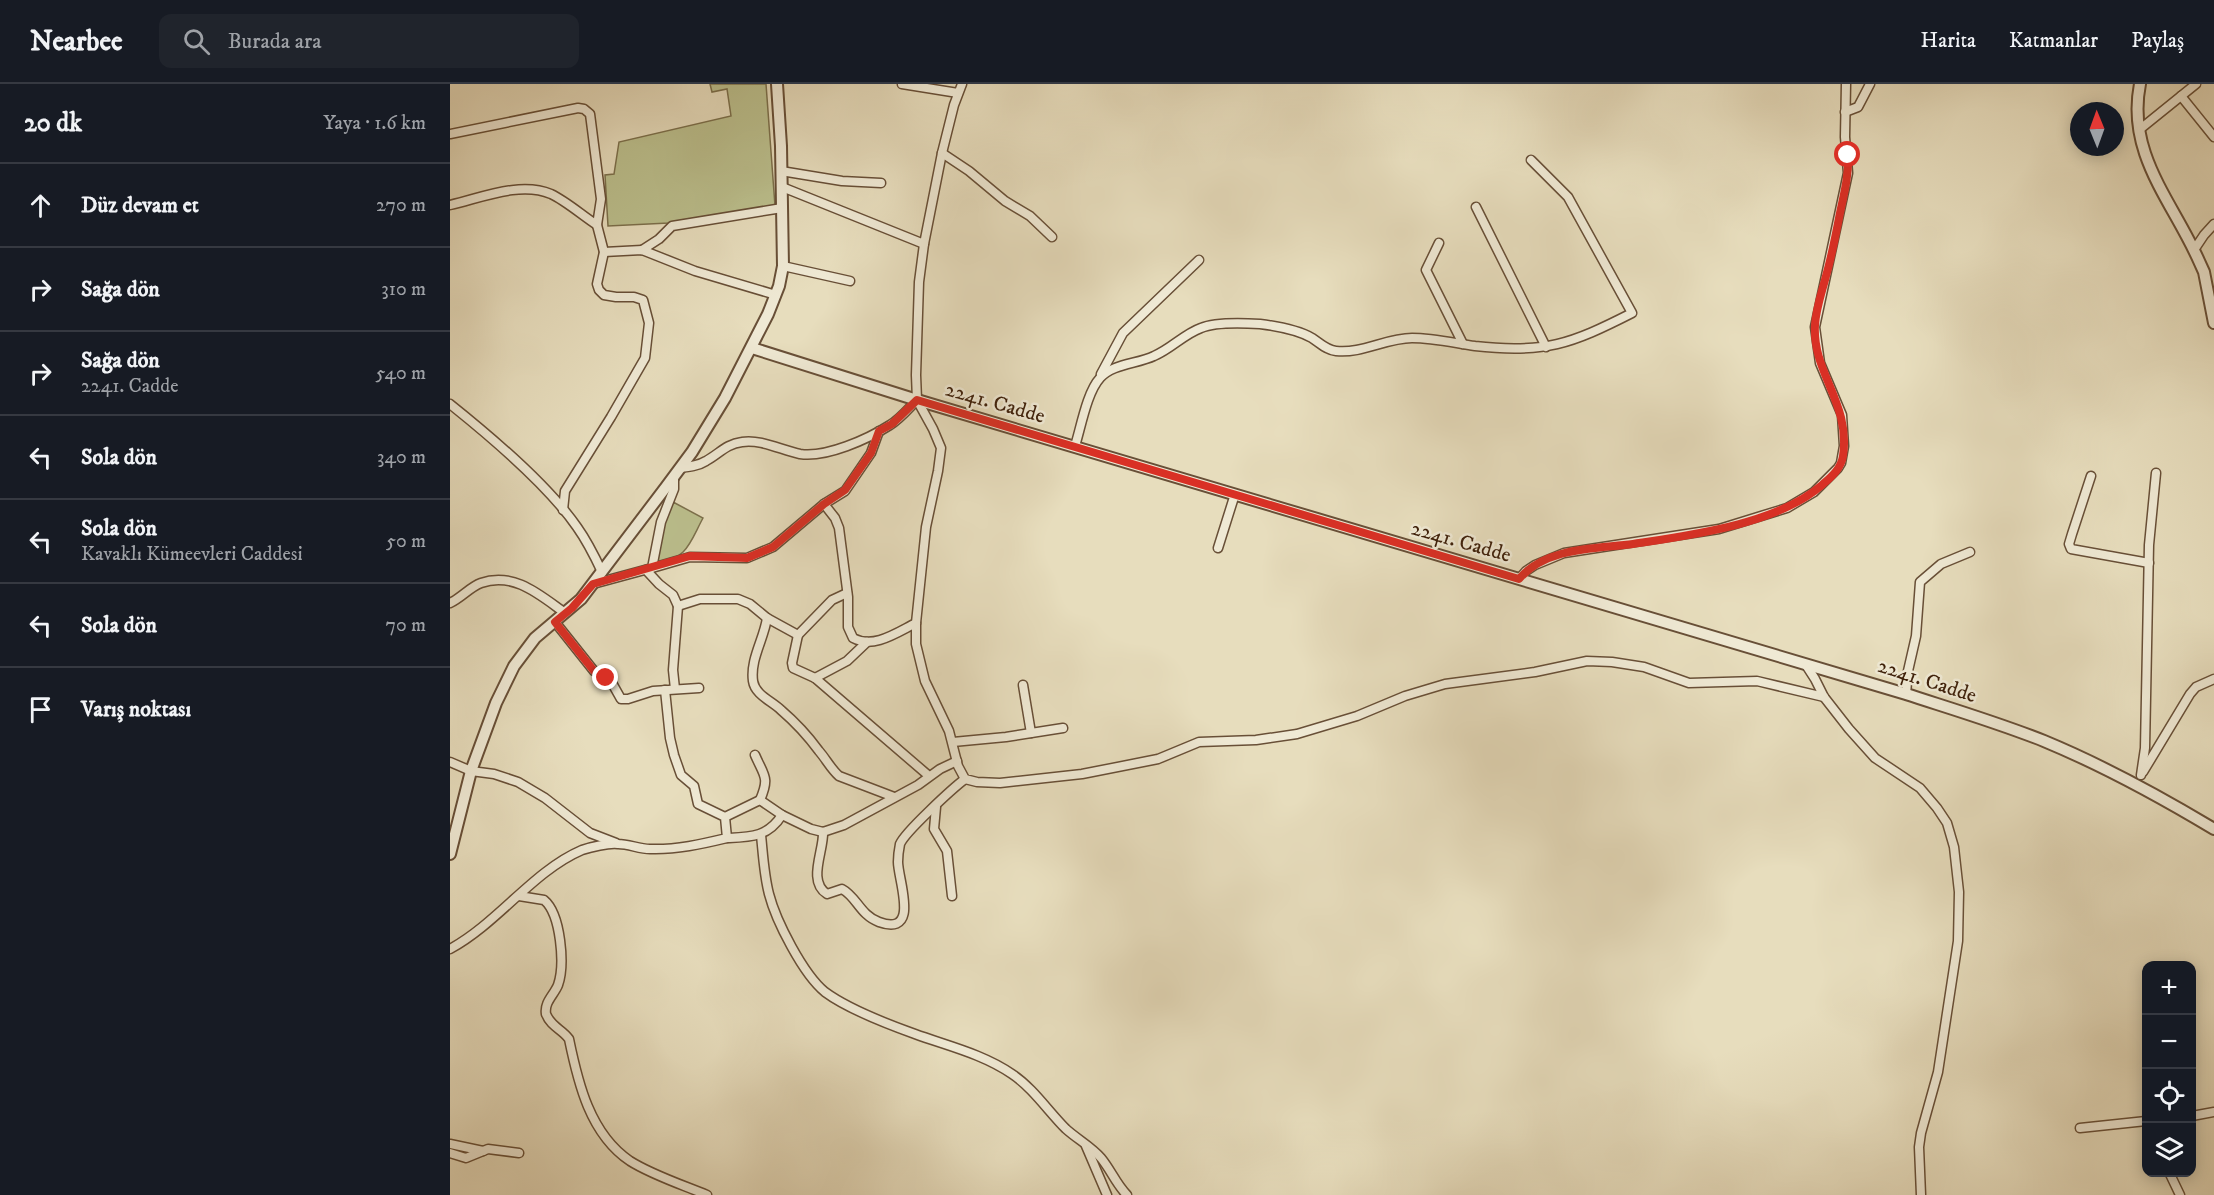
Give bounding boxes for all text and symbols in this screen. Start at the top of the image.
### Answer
search box [159,14,579,68]
text: Nearbee [30,24,123,59]
icon: search [180,25,213,58]
text: Burada ara [228,28,322,55]
text: Harita [1921,28,1976,54]
text: Katmanlar [2009,28,2098,54]
text: Paylaş [2131,28,2184,54]
north arrow [2070,102,2124,156]
text: 20 dk [24,107,82,140]
text: Yaya · 1.6 km [323,111,426,136]
route start [1834,141,1860,167]
icon: ahead [24,189,57,222]
text: Düz devam et [81,192,199,219]
text: 270 m [376,193,426,218]
icon: right [24,273,57,306]
text: Sağa dön [81,276,160,303]
text: 310 m [381,277,426,302]
text: Sağa dön [81,347,160,374]
icon: right [24,357,57,390]
text: 540 m [376,361,426,386]
text: 2241. Cadde [81,374,179,399]
street label: 2241. Cadde [942,376,1048,430]
icon: left [24,441,57,474]
text: Sola dön [81,444,157,471]
text: 340 m [377,445,426,470]
text: Sola dön [81,515,157,542]
street label: 2241. Cadde [1408,515,1514,569]
icon: left [24,525,57,558]
text: 50 m [386,529,426,554]
text: Kavaklı Kümeevleri Caddesi [81,542,303,567]
icon: left [24,609,57,642]
text: Sola dön [81,612,157,639]
text: 70 m [385,613,426,638]
street label: 2241. Cadde [1874,653,1980,709]
route end [592,664,618,690]
icon: arrive [24,693,57,726]
text: Varış noktası [81,696,191,723]
map controls [2142,961,2196,1177]
button: + [2142,961,2196,1015]
button: − [2142,1015,2196,1069]
button: locate [2142,1069,2196,1123]
button: layers [2142,1123,2196,1177]

